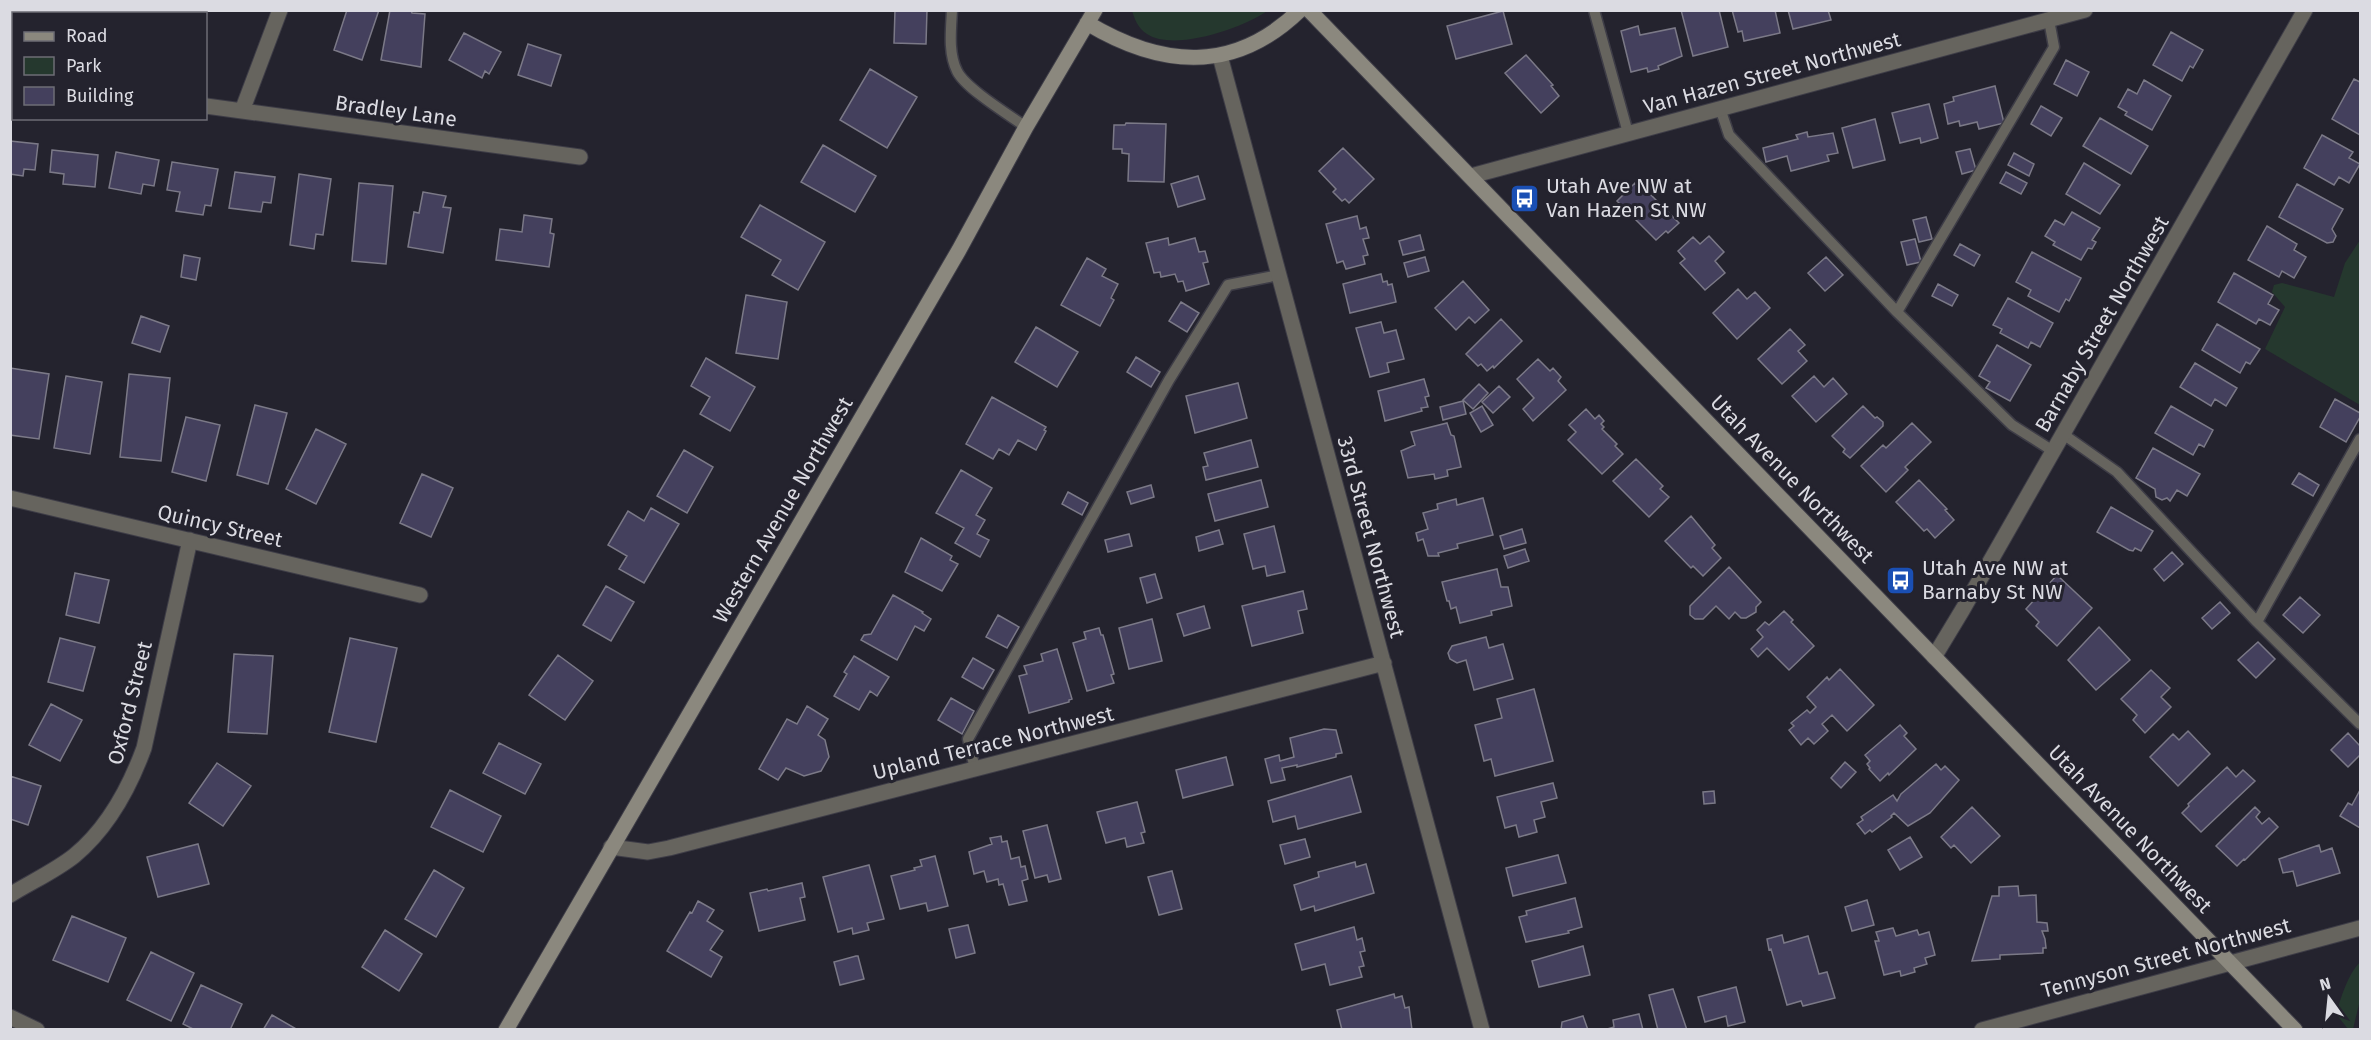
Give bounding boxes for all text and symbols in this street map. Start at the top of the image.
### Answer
legend [12,12,207,120]
text: Road [66,25,108,47]
street label: Van Hazen Street Northwest [1641,26,1904,120]
text: Park [66,55,102,77]
text: Building [66,85,134,107]
street label: Bradley Lane [333,90,459,132]
place label: Utah Ave NW at Van Hazen St NW [1546,173,1706,223]
bus stop icon: Utah Ave NW at Van Hazen St NW [1509,182,1541,214]
street label: Barnaby Street Northwest [2029,211,2175,437]
street label: Utah Avenue Northwest [1705,389,1880,569]
street label: Western Avenue Northwest [708,392,859,628]
street label: 33rd Street Northwest [1332,433,1411,641]
street label: Quincy Street [155,499,286,553]
place label: Utah Ave NW at Barnaby St NW [1922,555,2069,605]
bus stop icon: Utah Ave NW at Barnaby St NW [1885,564,1917,596]
street label: Oxford Street [102,638,158,767]
street label: Upland Terrace Northwest [870,700,1117,786]
street label: Utah Avenue Northwest [2043,739,2218,919]
street label: Tennyson Street Northwest [2039,912,2294,1004]
north arrow [2299,968,2359,1028]
text: N [2318,973,2333,995]

